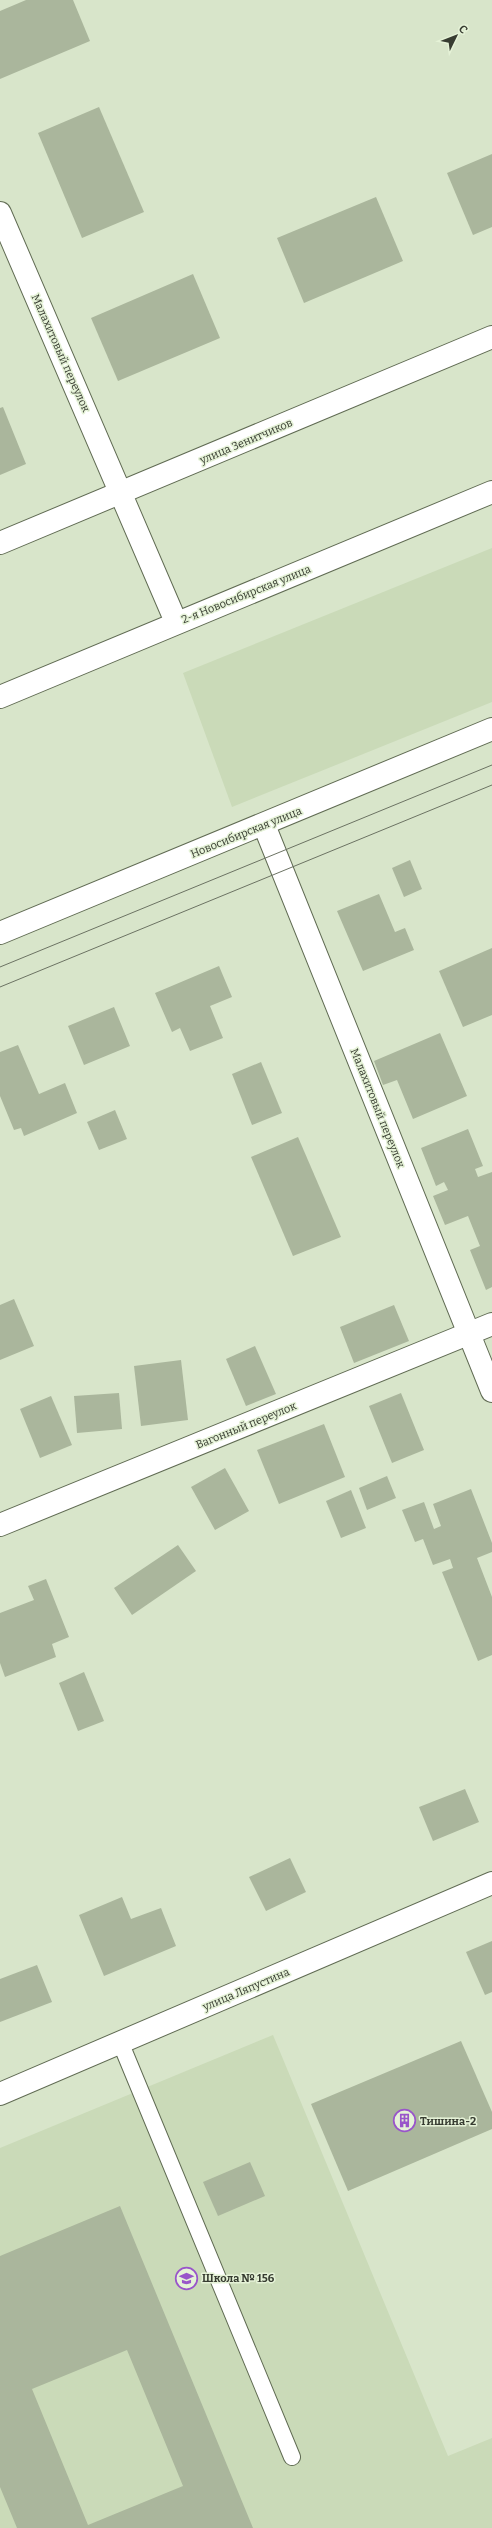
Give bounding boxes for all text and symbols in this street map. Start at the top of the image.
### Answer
north arrow [436,16,476,56]
text: С [456,23,470,37]
street label: Малахитовый переулок [29,292,93,415]
street label: улица Зенитчиков [197,416,295,467]
street label: 2-я Новосибирская улица [180,563,313,626]
street label: Новосибирская улица [189,804,304,861]
street label: Малахитовый переулок [348,1046,408,1170]
street label: Вагонный переулок [194,1399,299,1452]
street label: улица Ляпустина [200,1965,291,2014]
building icon: Тишина-2 [392,2108,418,2134]
place label: Тишина-2 [420,2115,476,2128]
school or university icon: Школа № 156 [174,2265,200,2291]
place label: Школа № 156 [202,2272,275,2285]

